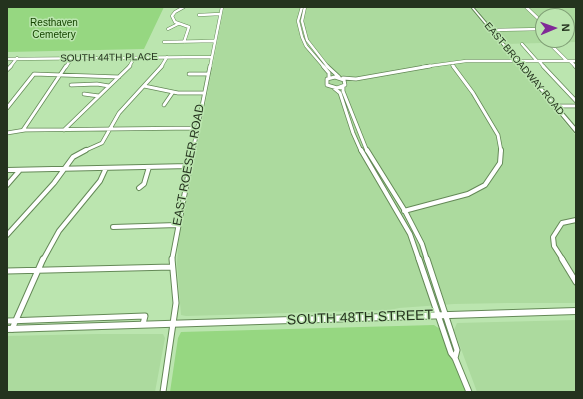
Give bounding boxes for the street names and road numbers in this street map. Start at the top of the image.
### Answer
street label: EAST BROADWAY ROAD [482,20,566,118]
street label: SOUTH 44TH PLACE [60,51,158,65]
street label: EAST ROESER ROAD [170,103,208,227]
street label: SOUTH 48TH STREET [287,307,433,329]

